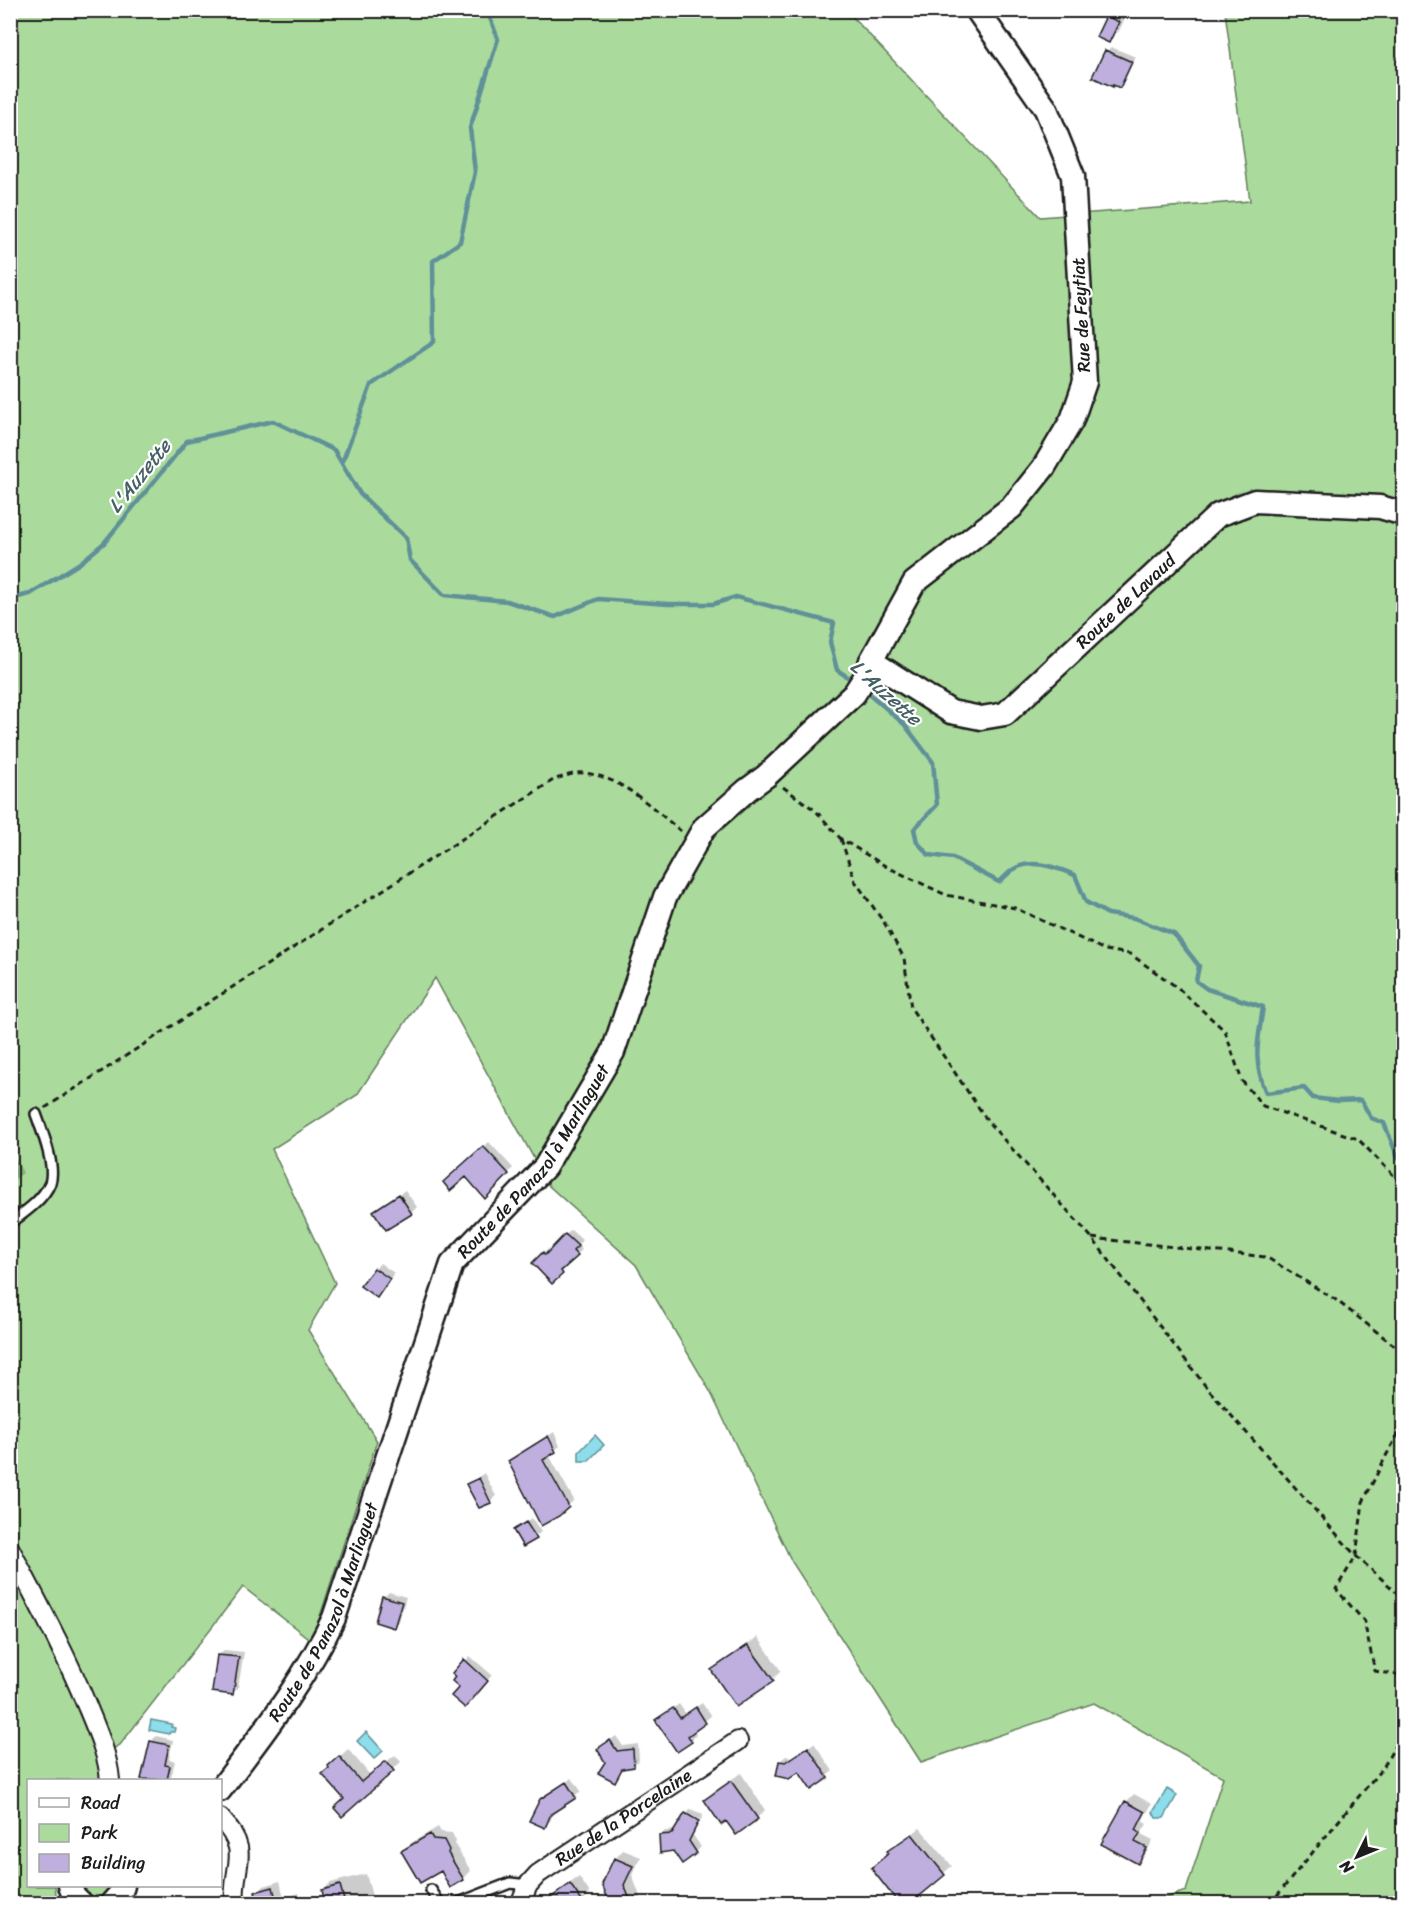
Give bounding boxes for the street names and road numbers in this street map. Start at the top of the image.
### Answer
street label: Rue de Feytiat [1062,257,1100,373]
street label: Route de Lavaud [1068,545,1185,657]
street label: Route de Panazol à Marliaguet [449,1057,619,1266]
street label: Route de Panazol à Marliaguet [260,1497,388,1728]
street label: Rue de la Porcelaine [548,1760,699,1875]

